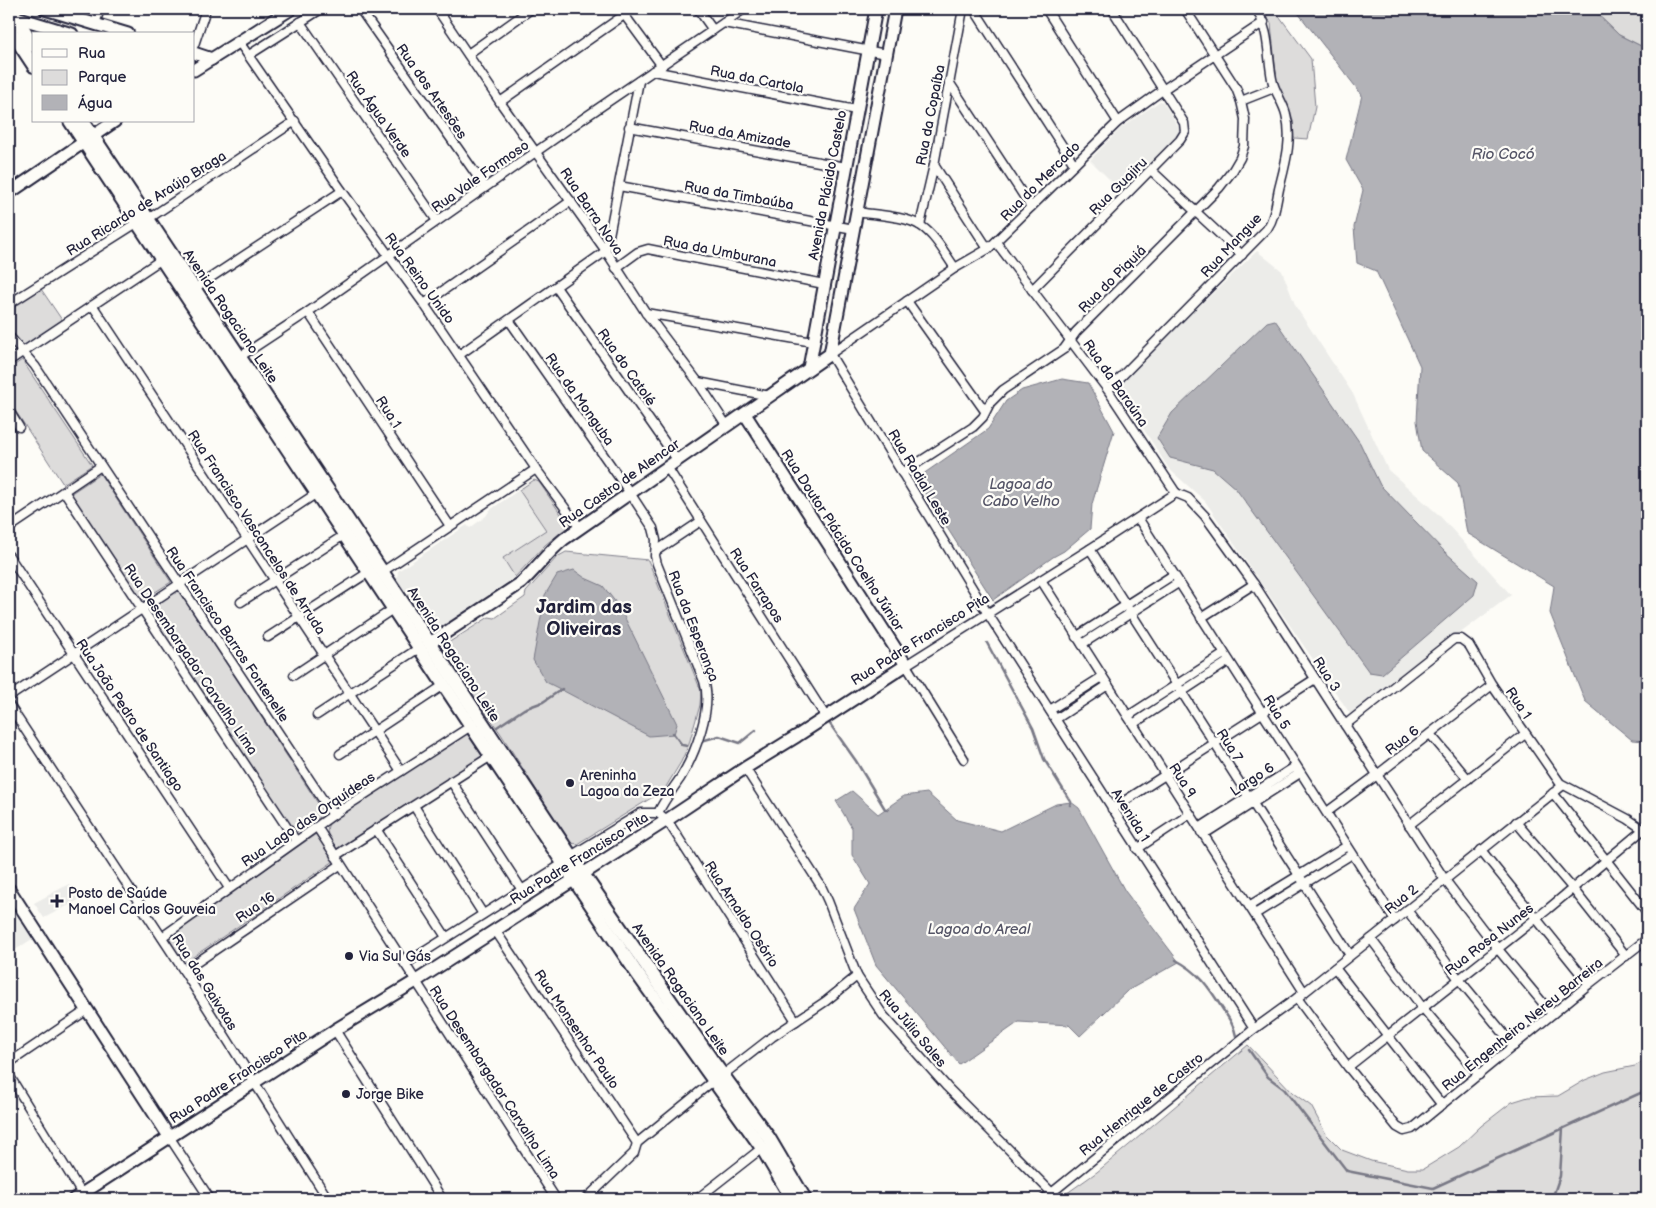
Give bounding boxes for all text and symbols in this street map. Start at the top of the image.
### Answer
legend [32,32,195,122]
street label: Rua dos Artesões [392,40,471,142]
text: Rua [78,44,106,63]
street label: Rua da Cartola [709,62,805,97]
street label: Rua da Copaíba [912,63,949,167]
street label: Rua Água Verde [342,67,416,161]
text: Parque [78,68,127,87]
text: Água [78,94,113,113]
street label: Avenida Plácido Castelo [805,109,850,261]
street label: Rua da Amizade [688,117,792,152]
street label: Rua Vale Formoso [428,136,532,216]
street label: Rua do Mercado [997,138,1084,225]
water label: Rio Cocó [1471,145,1535,164]
street label: Rua Ricardo de Araújo Braga [63,147,229,260]
street label: Rua Guajiru [1086,154,1151,219]
street label: Rua Barra Nova [556,164,627,258]
street label: Rua da Timbaúba [683,177,795,214]
street label: Rua Mangue [1197,210,1265,281]
street label: Rua Reino Unido [381,230,458,327]
street label: Rua da Umburana [662,232,778,271]
street label: Rua do Piquiá [1075,242,1150,317]
street label: Avenida Rogaciano Leite [179,246,282,386]
street label: Rua do Catolé [594,325,660,410]
street label: Rua da Baraúna [1079,336,1152,430]
street label: Rua da Monguba [541,350,618,449]
street label: Rua 1 [372,393,405,432]
street label: Rua Radial Leste [884,426,955,528]
street label: Rua Francisco Vasconcelos de Arruda [184,427,329,638]
street label: Rua Castro de Alencar [556,435,684,531]
street label: Rua Doutor Plácido Coelho Júnior [777,446,908,635]
water label: Lagoa do Cabo Velho [982,475,1060,511]
street label: Rua Francisco Barros Fontenelle [162,543,293,725]
street label: Rua Farrapos [726,545,787,626]
street label: Rua Desembargador Carvalho Lima [120,560,261,758]
street label: Rua da Esperança [665,568,723,684]
street label: Avenida Rogaciano Leite [404,584,504,725]
street label: Rua Padre Francisco Pita [848,590,993,689]
district label: Jardim das Oliveiras [536,596,632,641]
street label: Rua João Pedro de Santiago [72,636,187,795]
street label: Rua 3 [1309,654,1344,695]
street label: Rua 1 [1502,684,1535,722]
street label: Rua 5 [1259,692,1294,733]
street label: Rua 6 [1382,722,1423,759]
street label: Rua 7 [1213,726,1247,765]
street label: Largo 6 [1227,759,1278,800]
street label: Rua 9 [1165,760,1200,801]
place label: Areninha Lagoa da Zeza [580,767,674,800]
street label: Rua Lago das Orquídeas [238,768,378,870]
marker: Areninha Lagoa da Zeza [564,777,576,789]
street label: Avenida 1 [1108,786,1154,845]
street label: Rua Padre Francisco Pita [507,809,652,908]
street label: Rua Arnaldo Osório [701,858,782,971]
street label: Rua 2 [1381,880,1422,918]
place label: Posto de Saúde Manoel Carlos Gouveia [68,885,216,918]
street label: Rua 16 [233,888,278,927]
marker: Posto de Saúde Manoel Carlos Gouveia [50,894,64,908]
street label: Rua Rosa Nunes [1442,900,1537,979]
street label: Avenida Rogaciano Leite [628,920,733,1059]
water label: Lagoa do Areal [928,920,1031,939]
street label: Rua das Gaivotas [168,931,241,1034]
place label: Via Sul Gás [359,948,431,965]
marker: Via Sul Gás [343,950,355,962]
street label: Rua Engenheiro Nereu Barreira [1439,954,1606,1094]
street label: Rua Monsenhor Paulo [530,966,623,1092]
street label: Rua Desembargador Carvalho Lima [426,982,564,1182]
street label: Rua Júlia Sales [875,986,950,1071]
street label: Rua Padre Francisco Pita [166,1026,310,1127]
street label: Rua Henrique de Castro [1076,1049,1207,1160]
place label: Jorge Bike [356,1086,424,1103]
marker: Jorge Bike [340,1088,352,1100]

